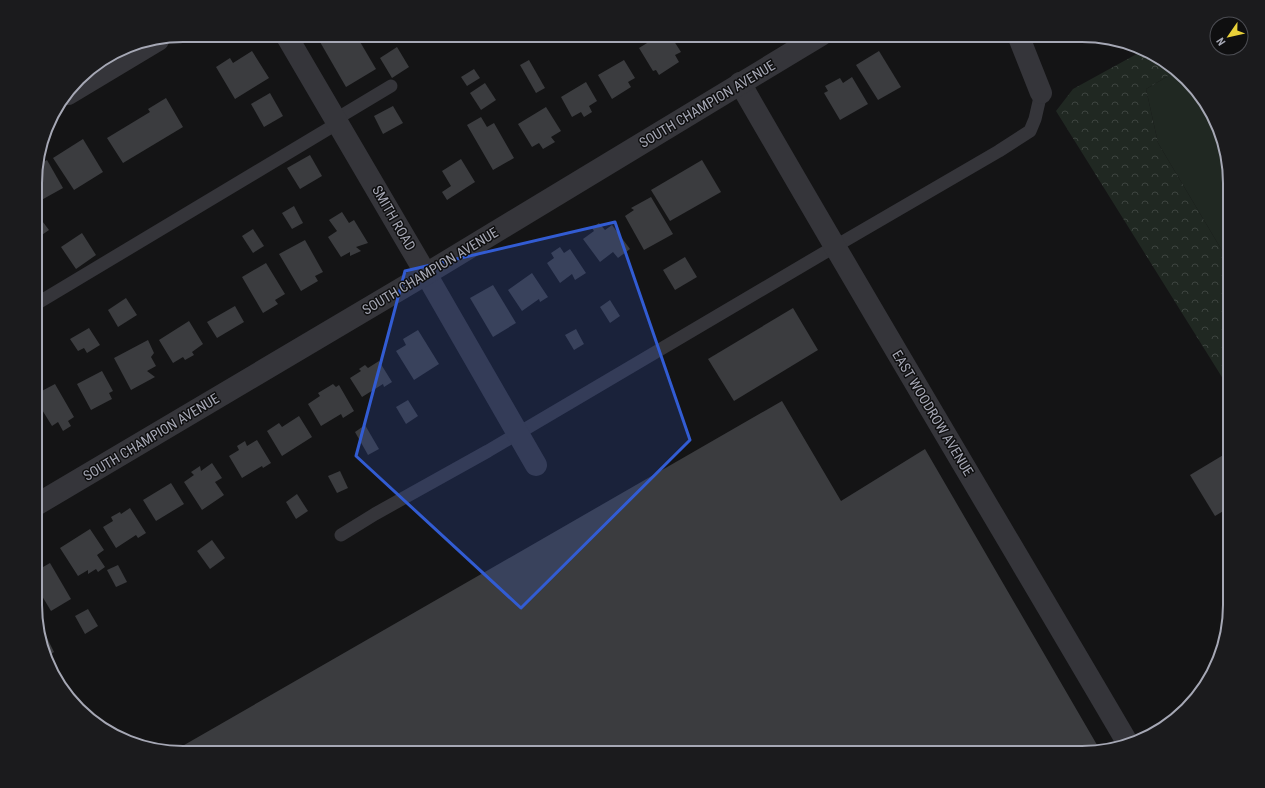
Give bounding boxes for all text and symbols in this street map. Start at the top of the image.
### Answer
north arrow [1209,16,1249,56]
text: N [1214,35,1228,48]
street label: SOUTH CHAMPION AVENUE [636,57,778,151]
street label: SMITH ROAD [369,183,419,253]
street label: SOUTH CHAMPION AVENUE [359,224,501,318]
street label: EAST WOODROW AVENUE [889,347,977,479]
street label: SOUTH CHAMPION AVENUE [80,390,222,484]

